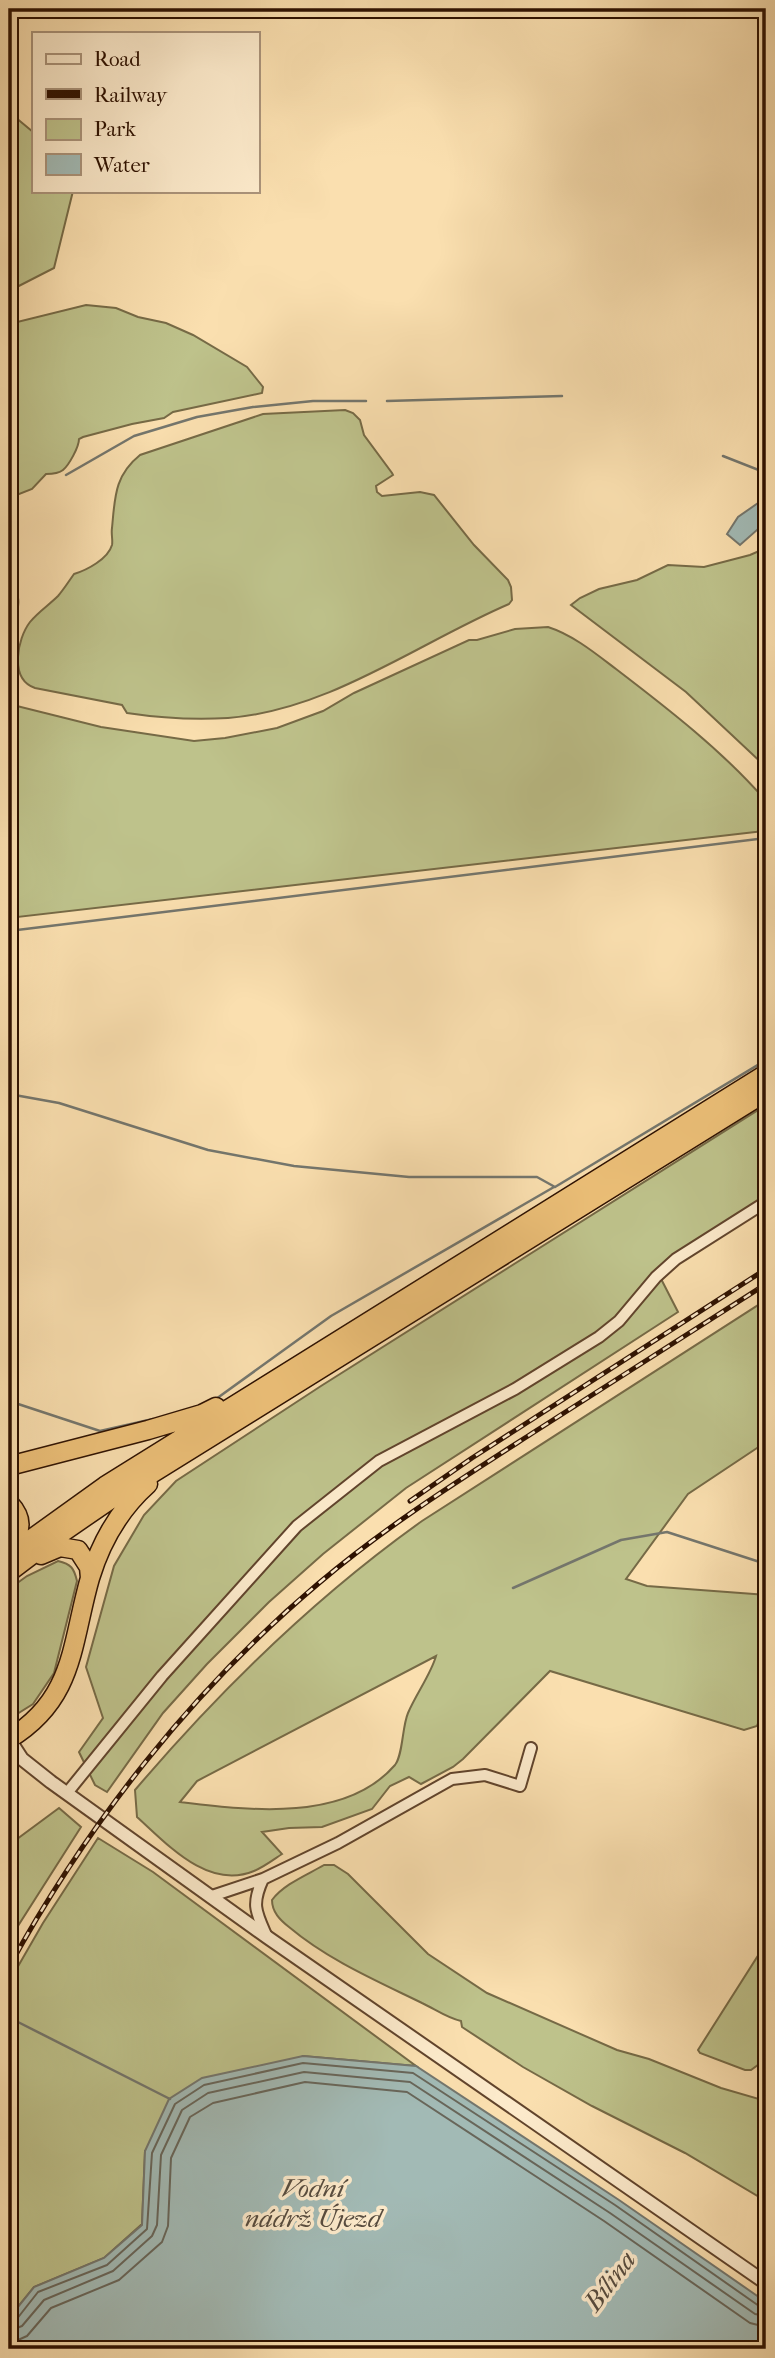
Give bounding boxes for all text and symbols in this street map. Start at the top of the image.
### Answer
legend [32,32,259,192]
text: Road [94,47,141,71]
text: Railway [94,83,168,107]
text: Park [94,117,136,141]
text: Water [93,153,150,177]
water label: Vodní nádrž Újezd [245,2173,385,2234]
water label: Bílina [576,2245,642,2319]

